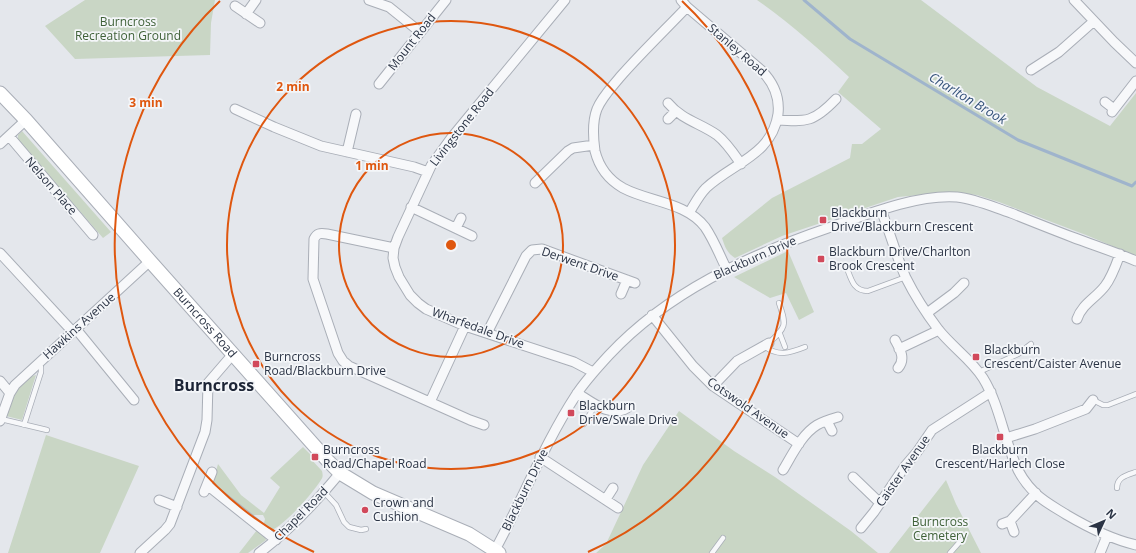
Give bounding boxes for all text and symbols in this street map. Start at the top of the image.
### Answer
street label: Mount Road [384,9,439,74]
park label: Burncross Recreation Ground [75,13,181,44]
street label: Stanley Road [704,19,770,80]
water label: Charlton Brook [926,68,1011,129]
text: 2 min [276,78,310,95]
street label: Livingstone Road [426,84,498,169]
text: 3 min [129,94,163,111]
street label: Nelson Place [21,153,81,218]
text: 1 min [355,157,389,174]
place label: Blackburn Drive/Blackburn Crescent [831,204,973,235]
marker: Blackburn Drive/Blackburn Crescent [818,215,828,225]
street label: Blackburn Drive [711,232,799,283]
centre of rings [444,238,458,252]
street label: Derwent Drive [539,242,621,285]
place label: Blackburn Drive/Charlton Brook Crescent [829,243,971,274]
marker: Blackburn Drive/Charlton Brook Crescent [816,254,826,264]
street label: Burncross Road [170,284,241,361]
street label: Hawkins Avenue [39,288,119,363]
street label: Wharfedale Drive [430,303,527,352]
place label: Blackburn Crescent/Caister Avenue [984,341,1121,372]
place label: Burncross Road/Blackburn Drive [264,348,386,379]
marker: Blackburn Crescent/Caister Avenue [971,352,981,362]
marker: Burncross Road/Blackburn Drive [251,359,261,369]
street label: Cotswold Avenue [704,373,793,442]
district label: Burncross [174,374,254,396]
place label: Blackburn Drive/Swale Drive [579,397,678,428]
marker: Blackburn Drive/Swale Drive [566,408,576,418]
street label: Caister Avenue [872,431,934,510]
marker: Blackburn Crescent/Harlech Close [995,432,1005,442]
place label: Burncross Road/Chapel Road [323,441,426,472]
place label: Blackburn Crescent/Harlech Close [935,441,1065,472]
street label: Blackburn Drive [497,446,552,533]
marker: Burncross Road/Chapel Road [310,452,320,462]
street label: Chapel Road [270,483,332,545]
place label: Crown and Cushion [373,494,434,525]
north arrow [1084,501,1124,541]
marker: Crown and Cushion [360,505,370,515]
text: N [1103,505,1120,522]
park label: Burncross Cemetery [912,513,969,544]

